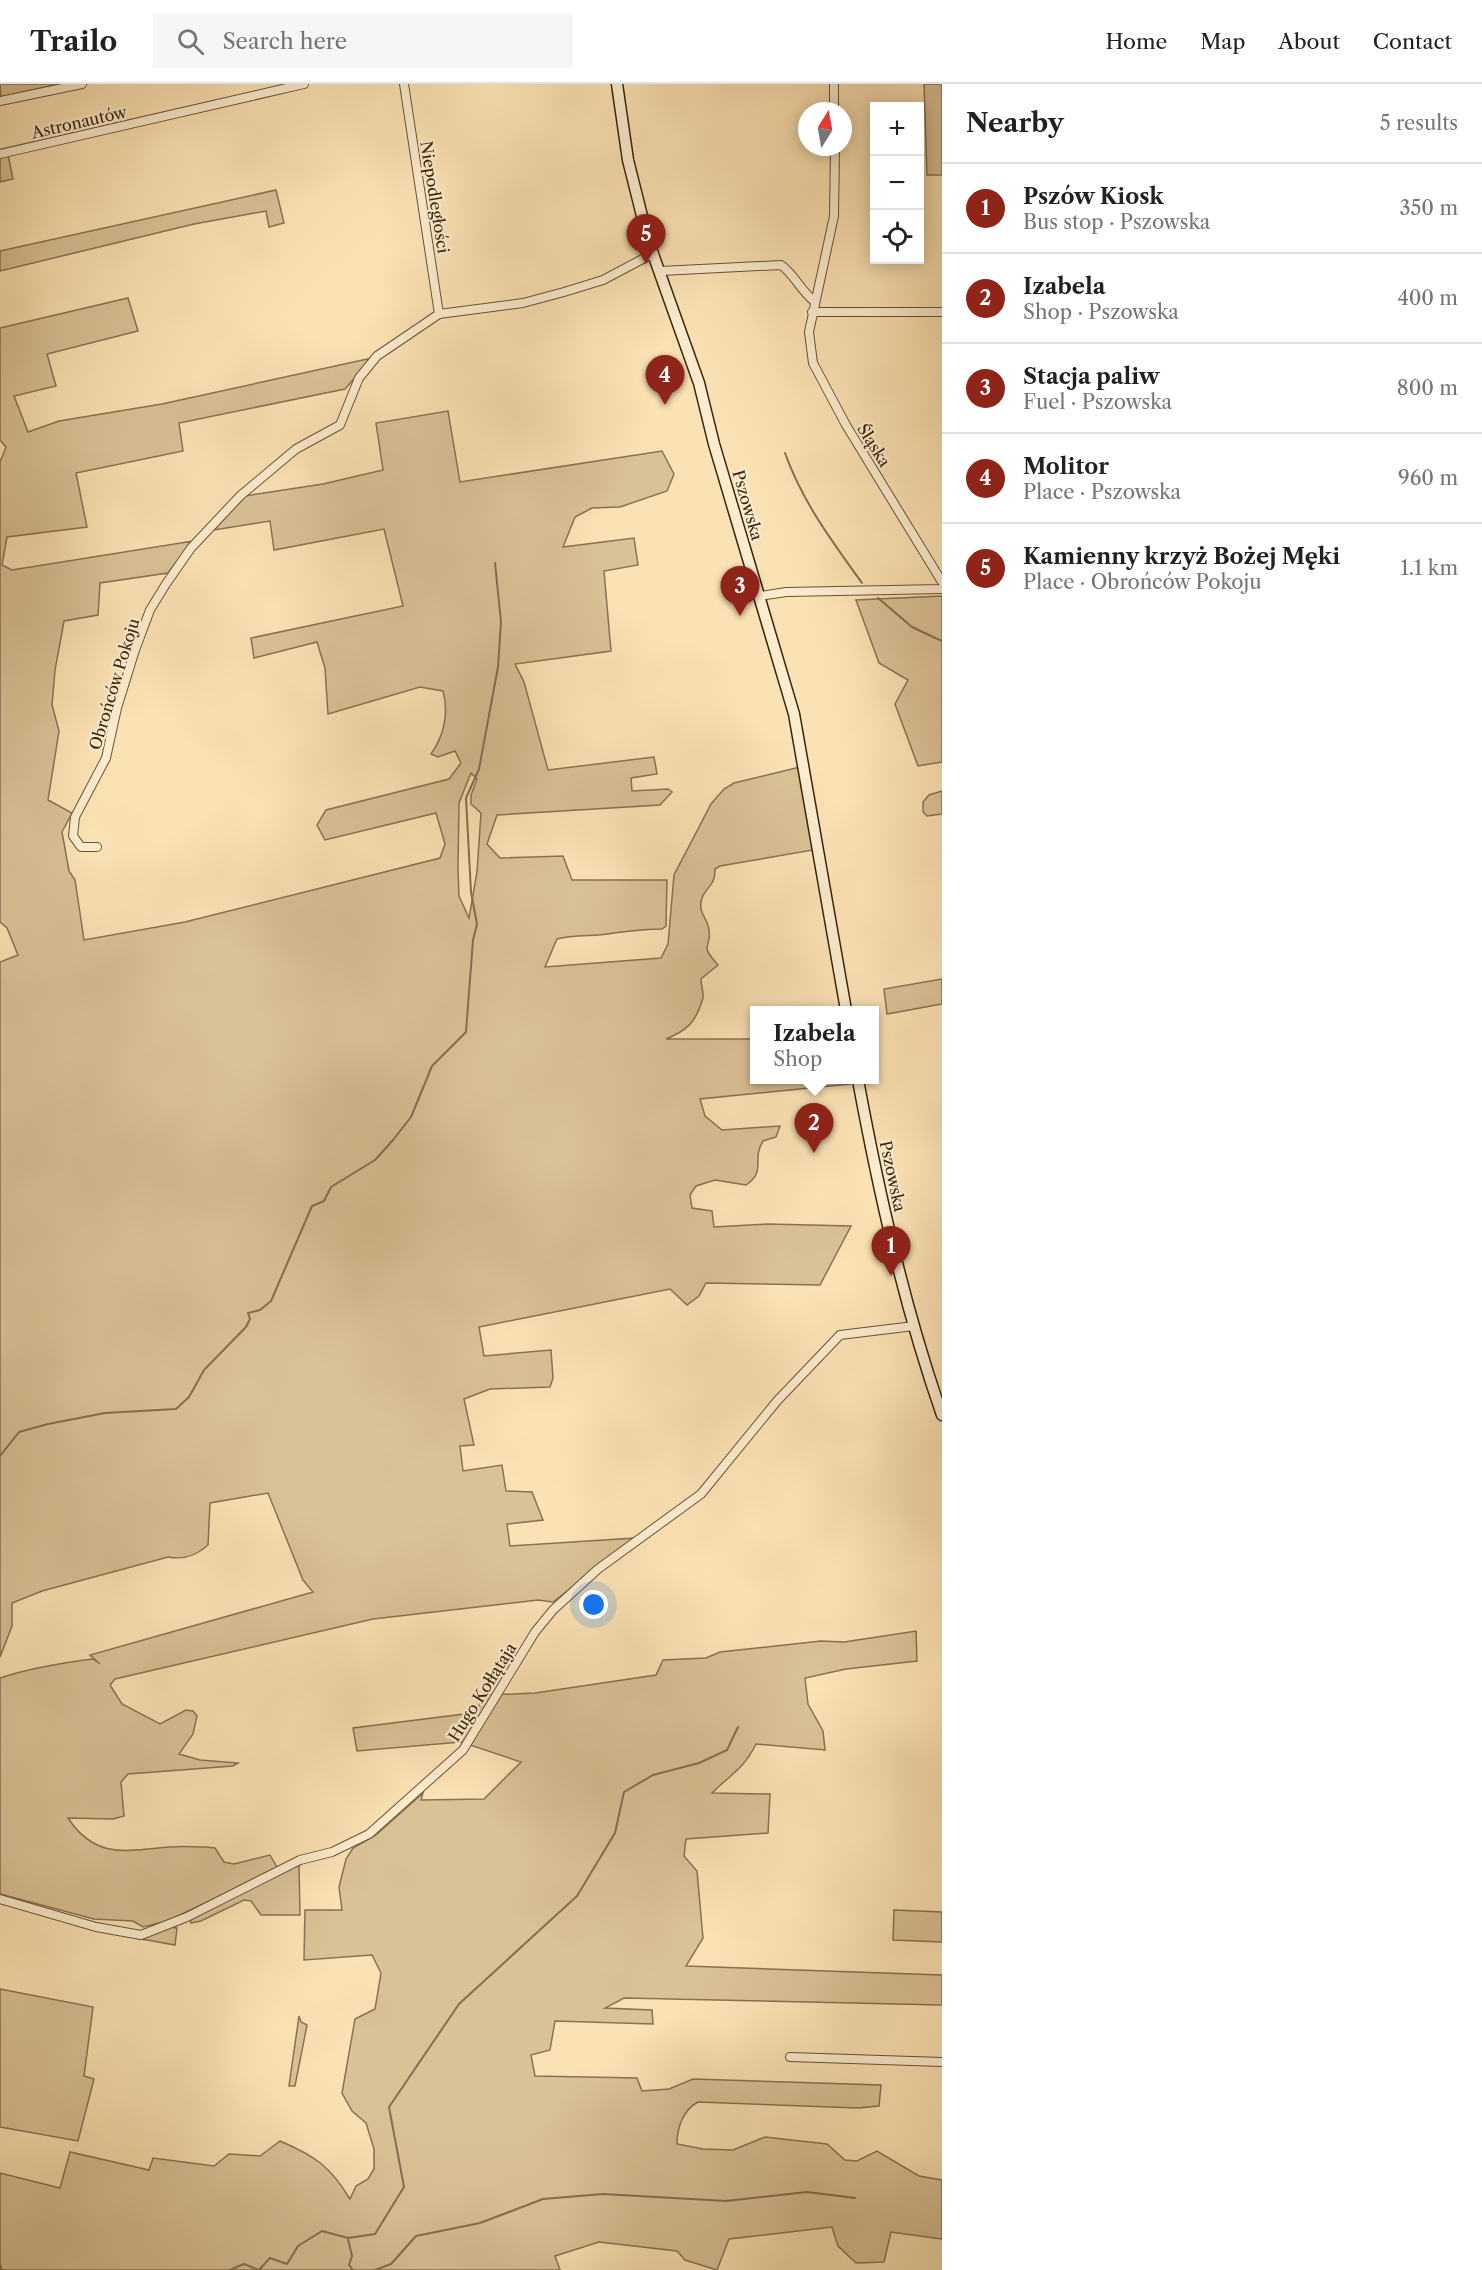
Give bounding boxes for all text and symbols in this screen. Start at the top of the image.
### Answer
search box [153,14,573,68]
text: Trailo [30,24,117,58]
icon: search [174,25,207,58]
text: Search here [222,28,347,55]
text: Home [1106,29,1167,54]
text: Map [1200,29,1245,54]
text: About [1278,29,1340,54]
text: Contact [1373,29,1452,54]
street label: Astronautów [28,101,129,143]
north arrow [798,102,852,156]
map controls [870,102,924,264]
button: + [870,102,924,156]
text: Nearby [966,107,1064,139]
text: 5 results [1380,111,1458,135]
street label: Niepodległości [416,139,454,255]
button: − [870,156,924,210]
text: Pszów Kiosk [1023,183,1164,210]
text: 1 [981,196,990,220]
text: 350 m [1400,196,1458,220]
button: locate [870,210,924,264]
text: Bus stop · Pszowska [1023,210,1210,234]
pin: 5 [626,214,666,264]
text: Izabela [1023,273,1105,300]
text: 2 [980,286,991,310]
text: 400 m [1397,286,1458,310]
text: Shop · Pszowska [1023,300,1179,324]
pin: 4 [646,356,684,405]
text: Stacja paliw [1023,363,1160,390]
text: 3 [980,376,991,400]
text: 800 m [1397,376,1458,400]
text: Fuel · Pszowska [1023,390,1172,414]
street label: Śląska [853,420,895,471]
text: Molitor [1023,453,1109,480]
text: 4 [980,466,991,490]
text: 960 m [1398,466,1458,490]
street label: Pszowska [728,468,768,543]
text: Place · Pszowska [1023,480,1181,504]
text: Kamienny krzyż Bożej Męki [1023,543,1340,570]
text: 5 [980,556,991,580]
text: 1.1 km [1400,556,1458,580]
pin: 3 [720,566,760,616]
text: Place · Obrońców Pokoju [1023,570,1262,594]
street label: Obrońców Pokoju [84,616,144,752]
popup [750,1006,879,1084]
text: Izabela [773,1020,856,1047]
text: Shop [773,1047,822,1071]
pin: 2 [794,1104,834,1153]
street label: Pszowska [876,1139,910,1214]
pin: 1 [872,1226,910,1276]
your location [579,1590,608,1619]
street label: Hugo Kołłątaja [444,1638,521,1745]

